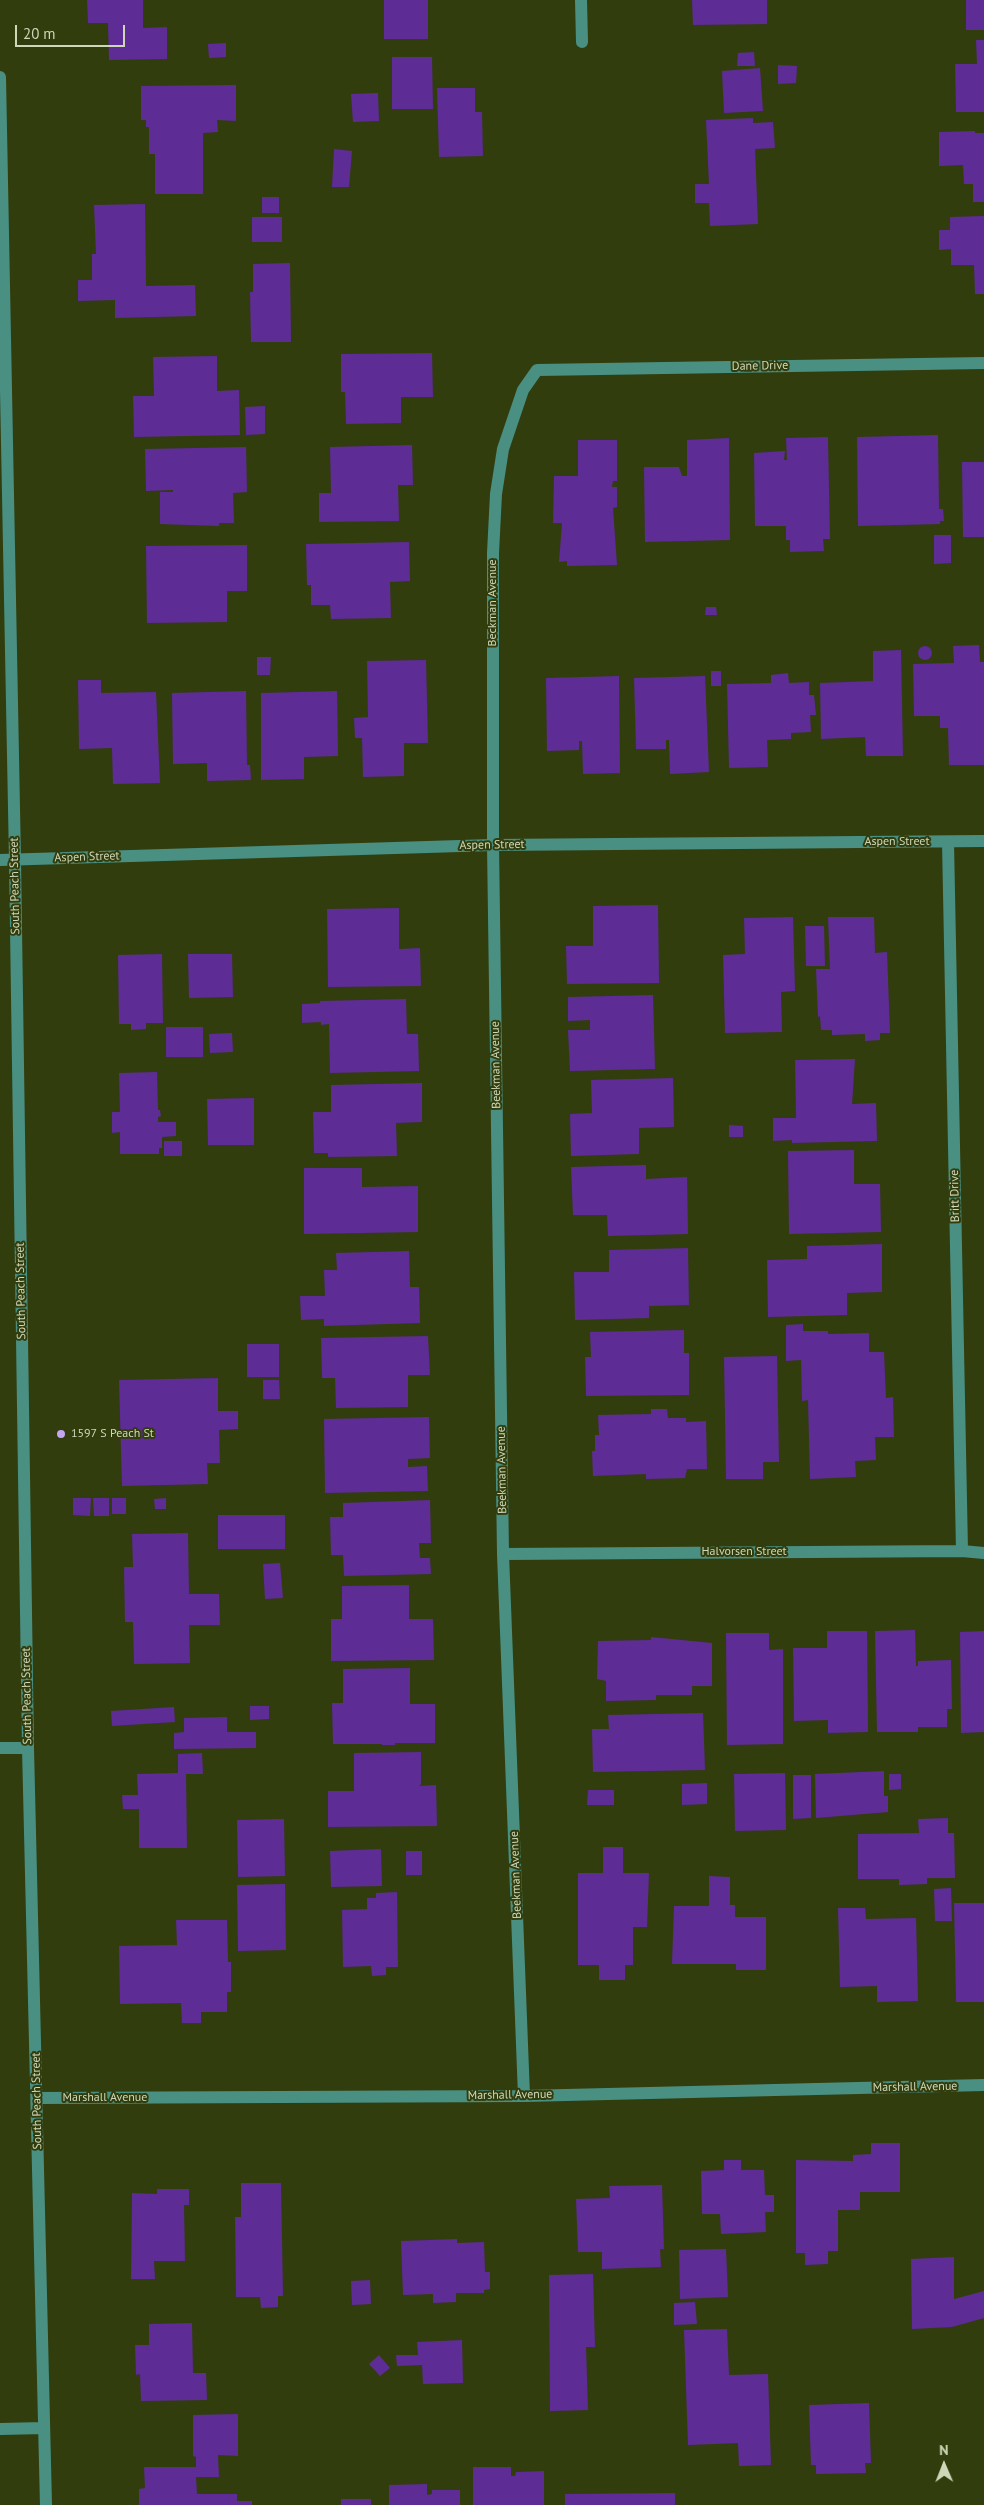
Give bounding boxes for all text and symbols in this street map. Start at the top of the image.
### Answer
scale bar [18,15,128,47]
text: 20 m [23,24,56,43]
street label: Dane Drive [732,358,788,374]
street label: Beckman Avenue [486,559,500,647]
street label: Aspen Street [864,835,930,849]
street label: South Peach Street [7,837,23,935]
street label: Aspen Street [459,837,525,853]
street label: Aspen Street [54,849,120,865]
street label: Beekman Avenue [488,1021,504,1109]
street label: Britt Drive [947,1170,963,1222]
street label: South Peach Street [13,1242,29,1340]
street label: Beekman Avenue [494,1426,510,1514]
place label: 1597 S Peach St [71,1427,154,1441]
marker: 1597 S Peach St [55,1428,67,1440]
street label: Halvorsen Street [701,1545,787,1559]
street label: South Peach Street [19,1647,35,1745]
street label: Beekman Avenue [507,1831,525,1919]
street label: South Peach Street [29,2052,45,2150]
street label: Marshall Avenue [872,2079,958,2095]
street label: Marshall Avenue [467,2087,553,2103]
street label: Marshall Avenue [63,2091,147,2105]
north arrow [919,2440,969,2490]
text: N [939,2441,948,2459]

